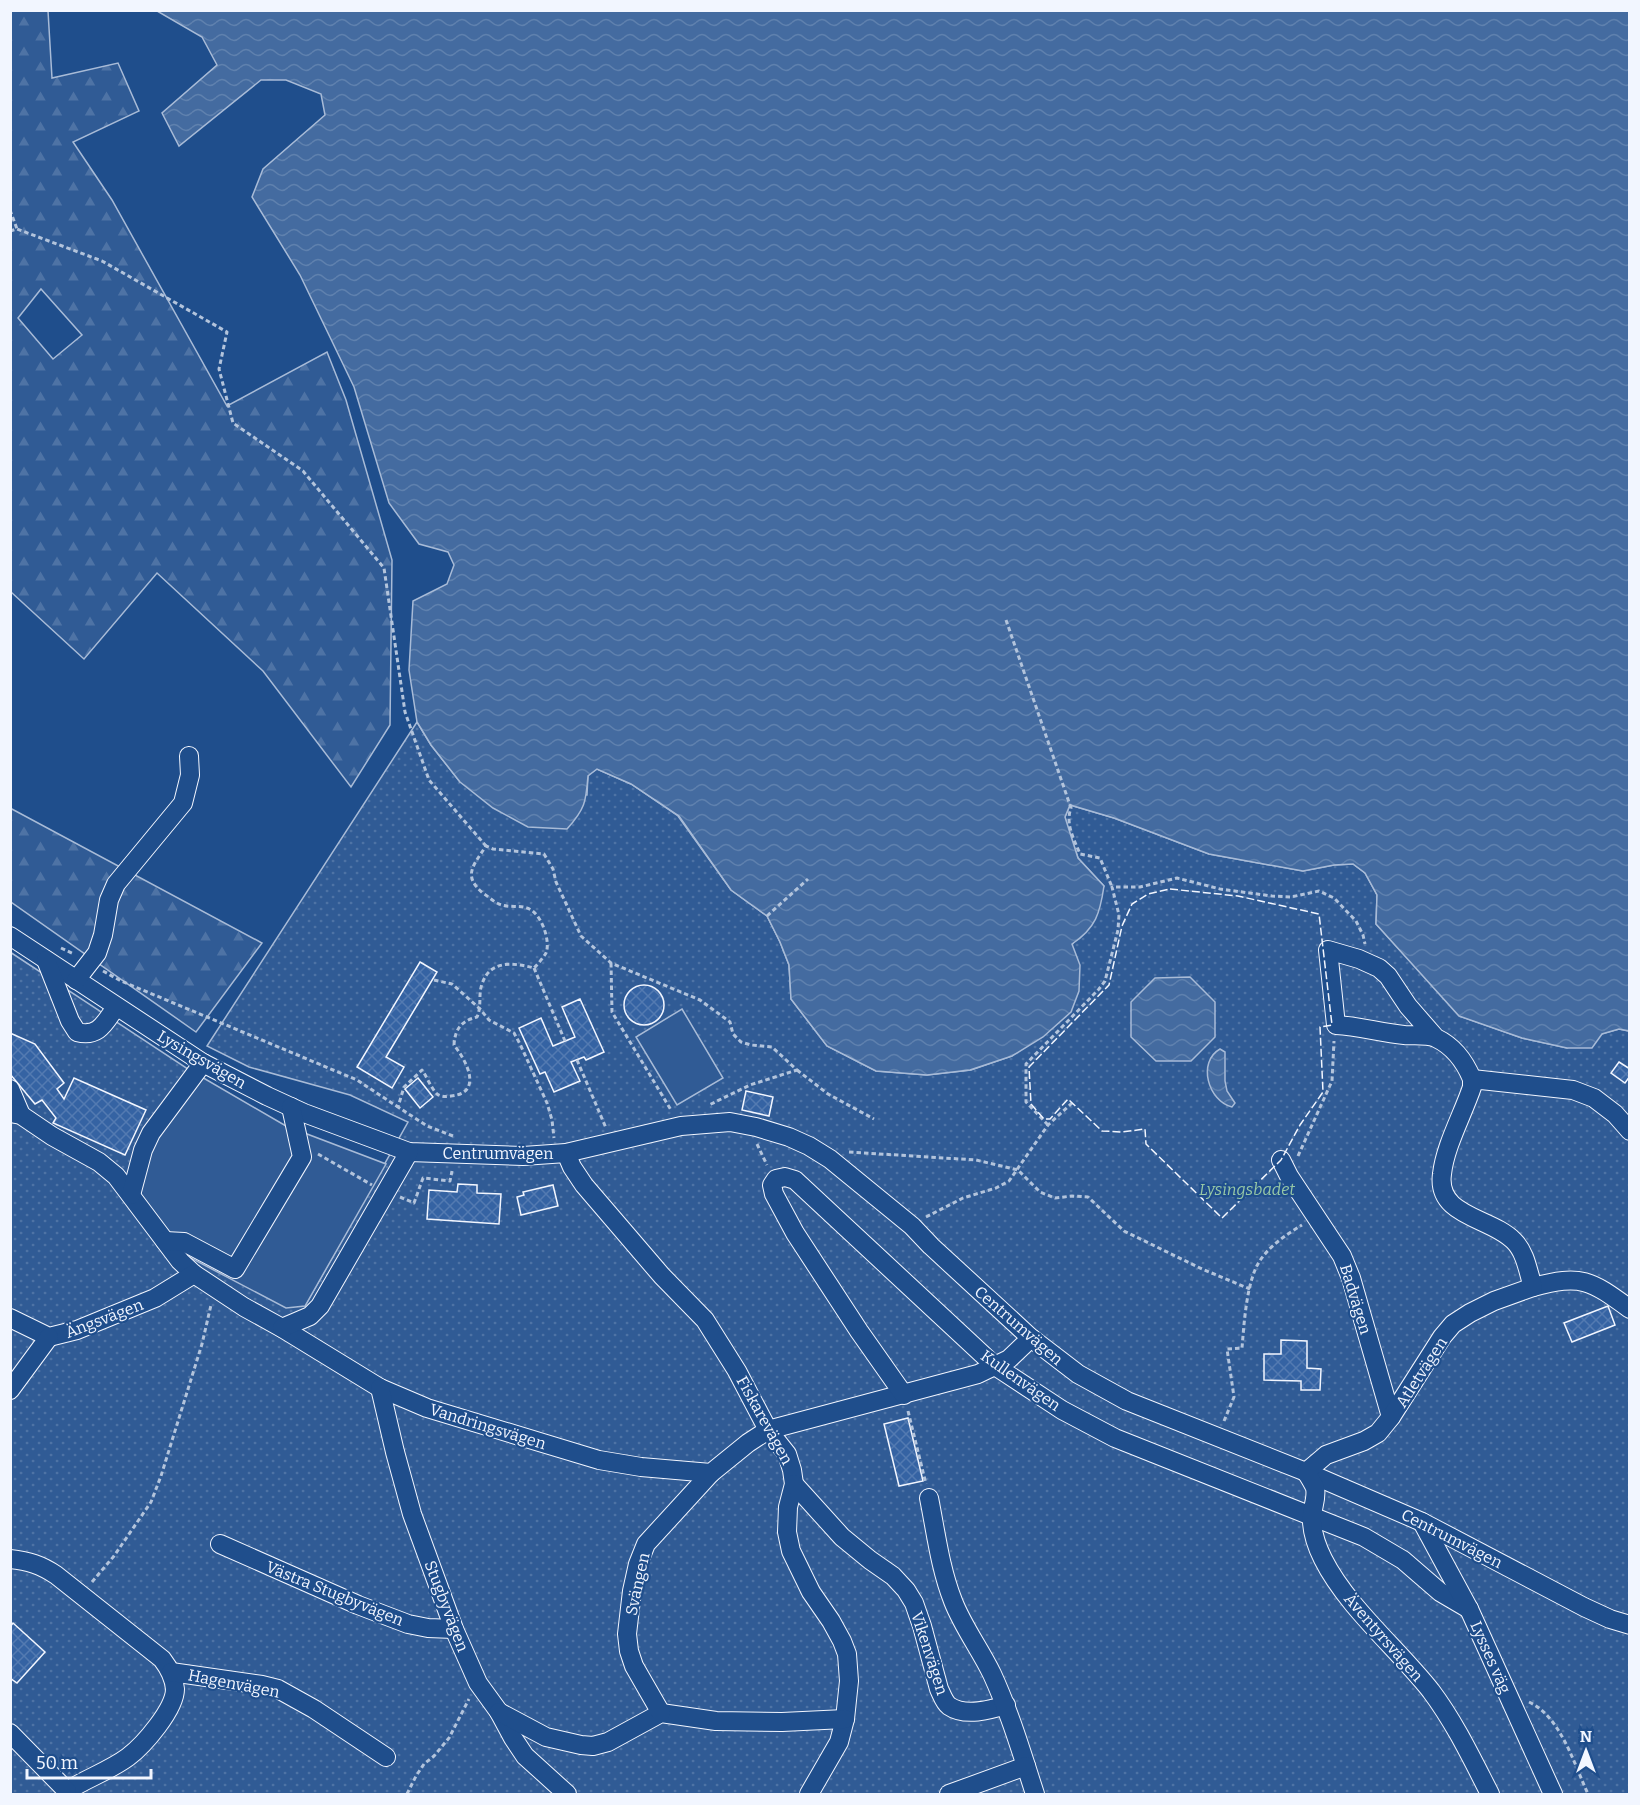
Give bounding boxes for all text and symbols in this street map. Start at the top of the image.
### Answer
street label: Lysingsvägen [154,1026,250,1093]
street label: Centrumvägen [443,1144,553,1163]
park label: Lysingsbadet [1199,1180,1295,1199]
street label: Badvägen [1336,1262,1375,1337]
street label: Centrumvägen [971,1282,1067,1369]
street label: Ängsvägen [63,1295,146,1342]
street label: Atletvägen [1392,1334,1451,1411]
street label: Kullenvägen [977,1346,1064,1415]
street label: Fiskarevägen [732,1373,797,1468]
street label: Vandringsvägen [427,1400,548,1453]
street label: Centrumvägen [1398,1505,1505,1572]
street label: Svängen [622,1551,653,1617]
street label: Västra Stugbyvägen [263,1557,406,1630]
street label: Stugbyvägen [420,1558,473,1654]
street label: Äventyrsvägen [1340,1589,1427,1685]
street label: Vikenvägen [907,1609,952,1697]
street label: Lysses väg [1466,1618,1515,1696]
street label: Hagenvägen [186,1665,281,1702]
north arrow [1556,1721,1616,1781]
text: N [1580,1727,1592,1746]
scale bar [27,1742,152,1780]
text: 50 m [36,1752,78,1774]

